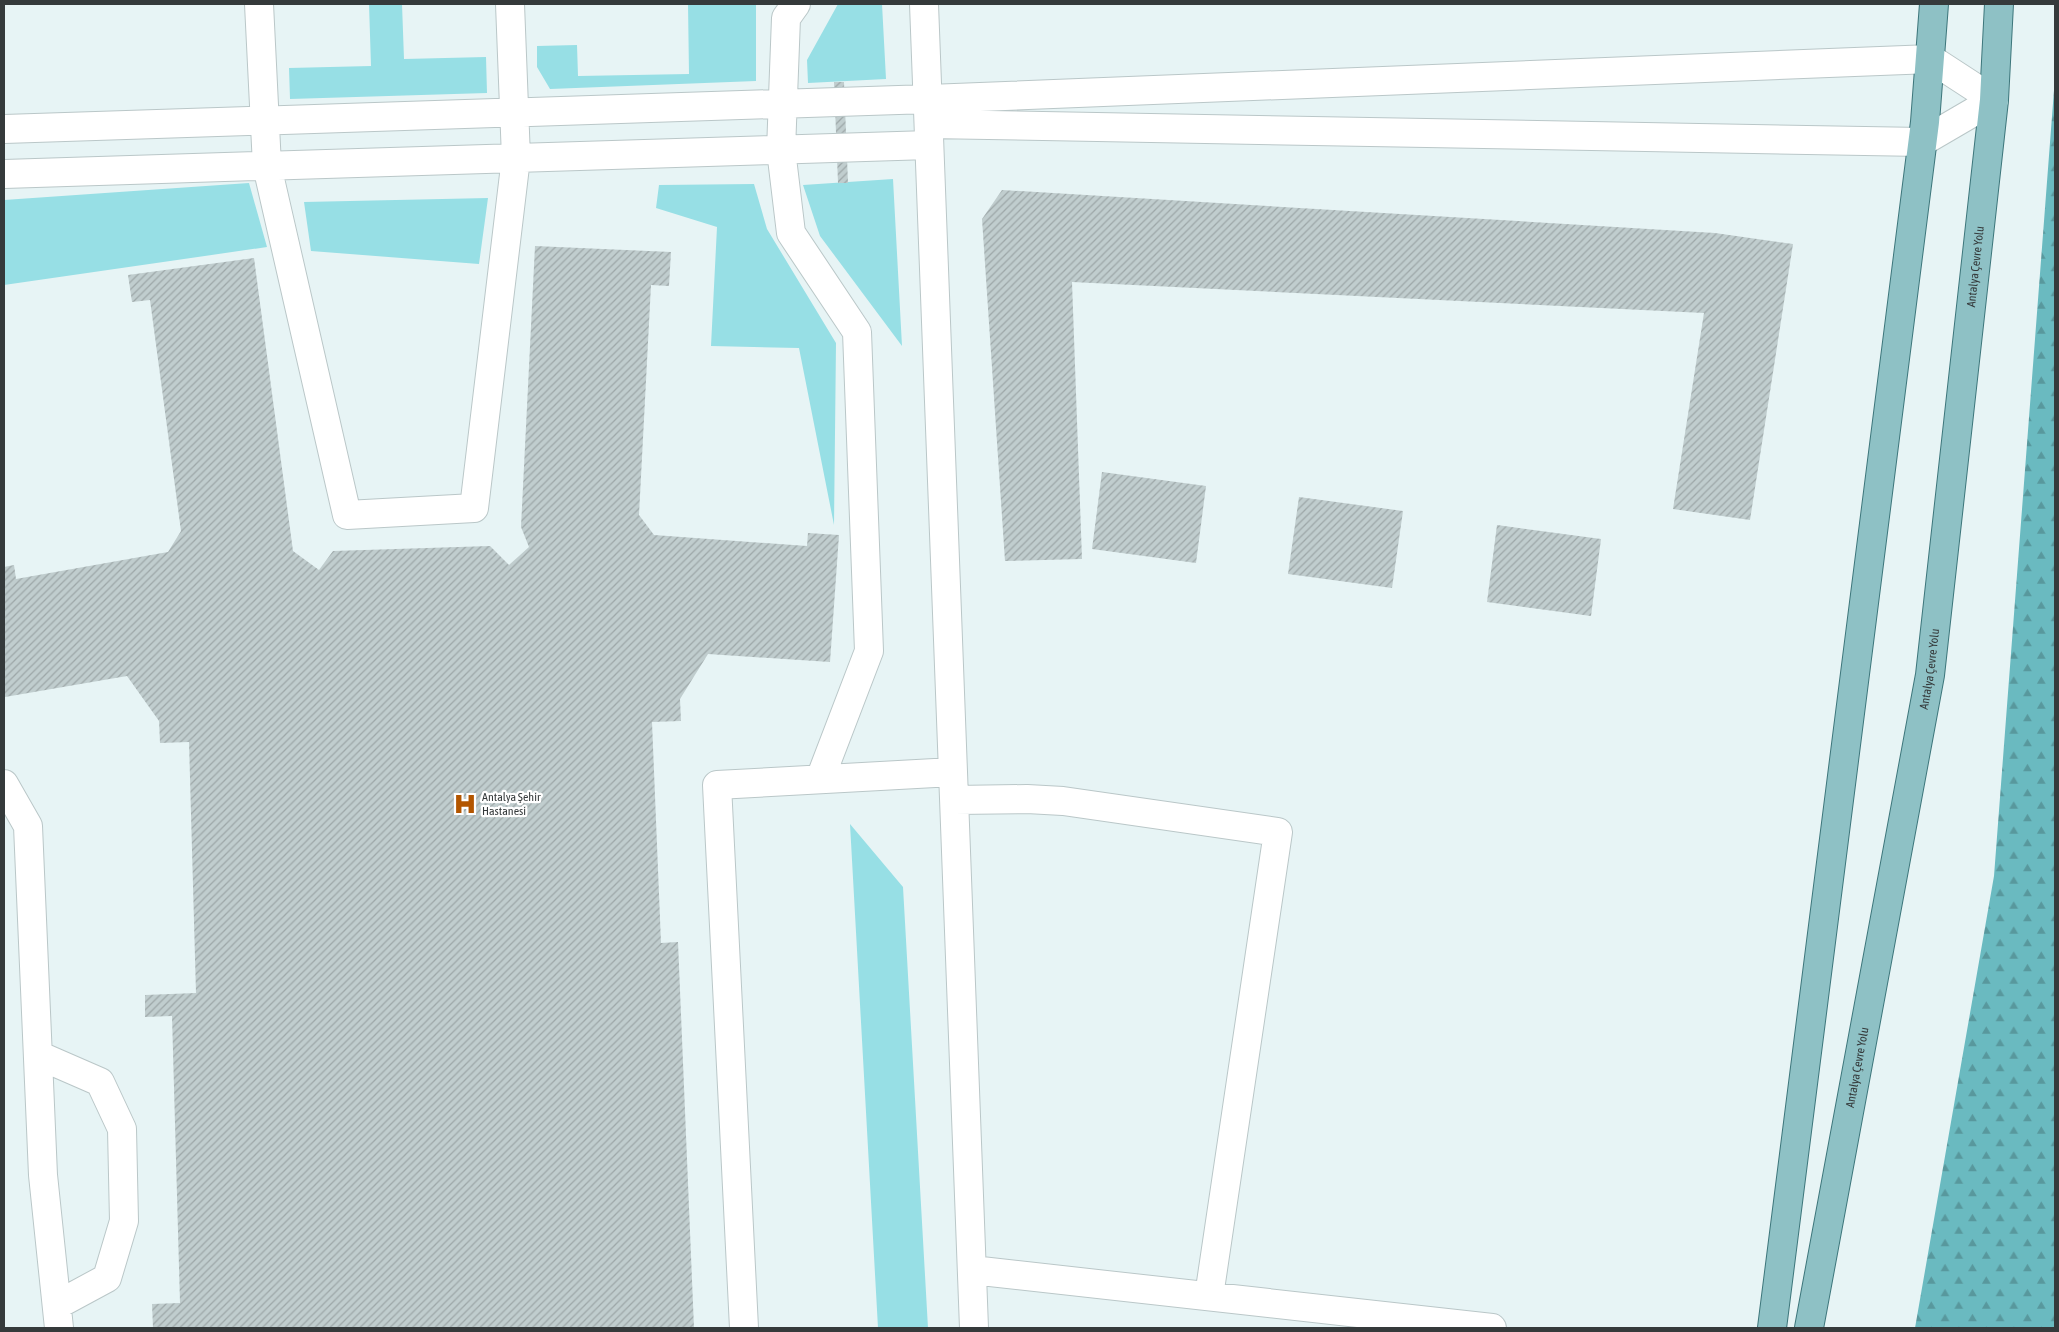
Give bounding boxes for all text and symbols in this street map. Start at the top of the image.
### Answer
street label: Antalya Çevre Yolu [1964,225,1987,308]
street label: Antalya Çevre Yolu [1917,628,1942,711]
place label: Antalya Şehir Hastanesi [482,790,541,818]
hospital icon: Antalya Şehir Hastanesi [452,791,478,817]
street label: Antalya Çevre Yolu [1843,1026,1872,1109]

